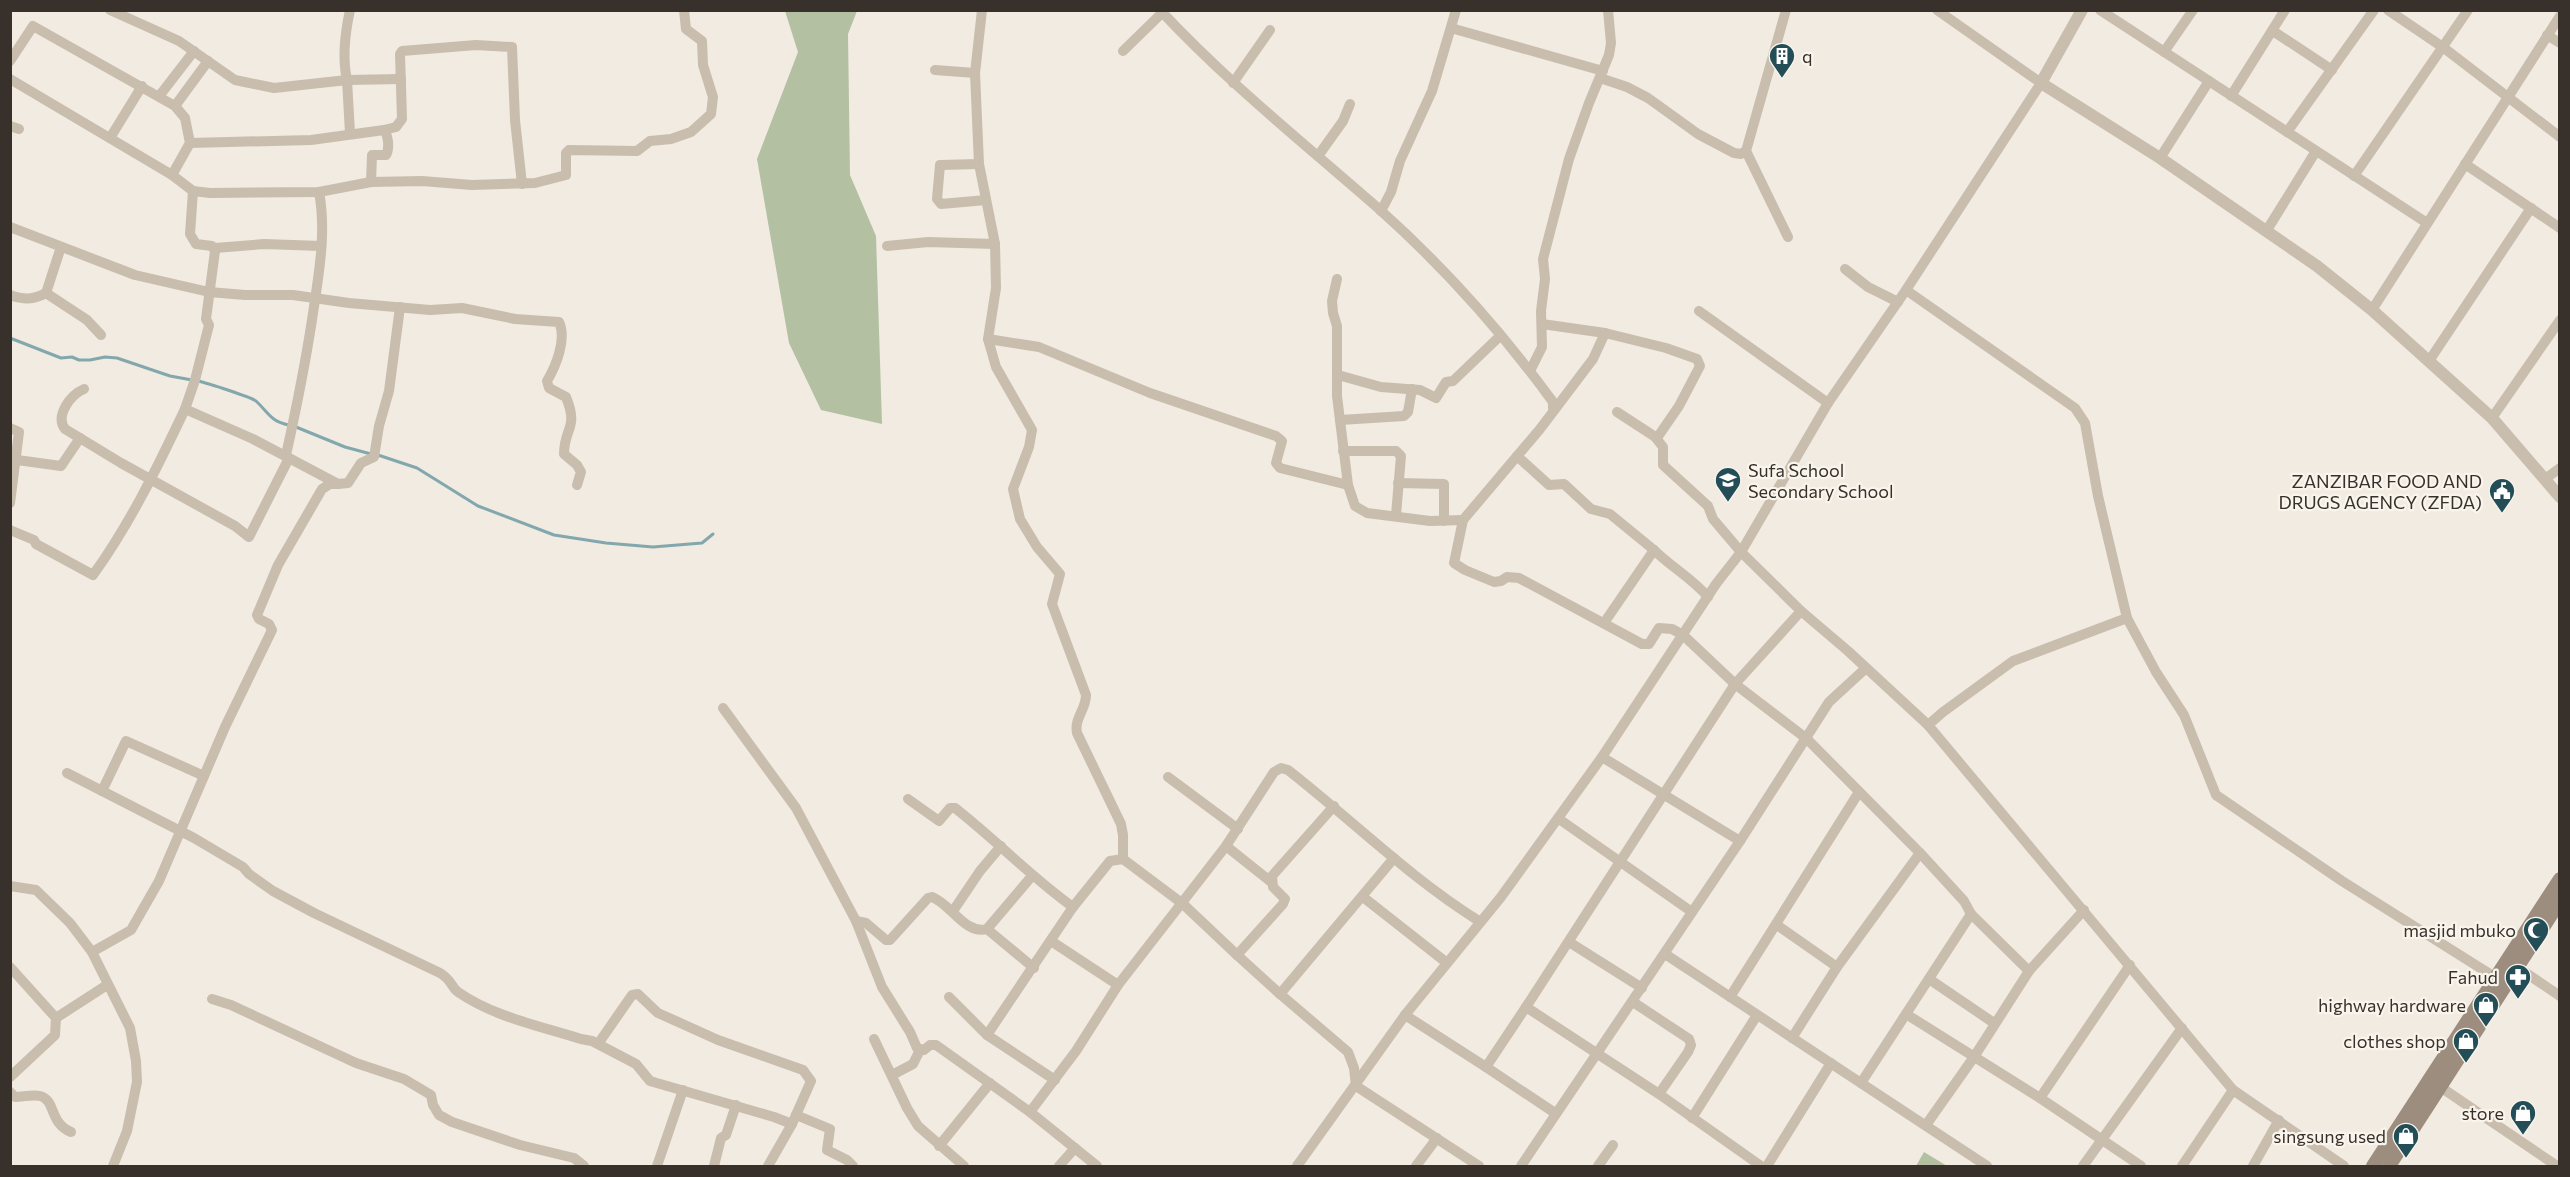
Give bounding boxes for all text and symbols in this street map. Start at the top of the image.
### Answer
building icon: q [1767,41,1797,79]
place label: q [1802,45,1813,67]
place label: Sufa School Secondary School [1748,459,1894,502]
school or university icon: Sufa School Secondary School [1713,465,1743,503]
place label: ZANZIBAR FOOD AND DRUGS AGENCY (ZFDA) [2278,470,2482,513]
public building icon: ZANZIBAR FOOD AND DRUGS AGENCY (ZFDA) [2487,476,2517,514]
mosque icon: masjid mbuko [2521,915,2551,953]
place label: masjid mbuko [2403,919,2516,941]
pharmacy icon: Fahud [2503,962,2533,1000]
place label: Fahud [2448,966,2498,988]
shop icon: highway hardware [2471,990,2501,1028]
place label: highway hardware [2318,994,2466,1016]
shop icon: clothes shop [2451,1026,2481,1064]
place label: clothes shop [2343,1030,2446,1052]
shop icon: store [2508,1098,2538,1136]
place label: store [2461,1102,2504,1124]
shop icon: singsung used [2391,1121,2421,1159]
place label: singsung used [2273,1125,2386,1147]

